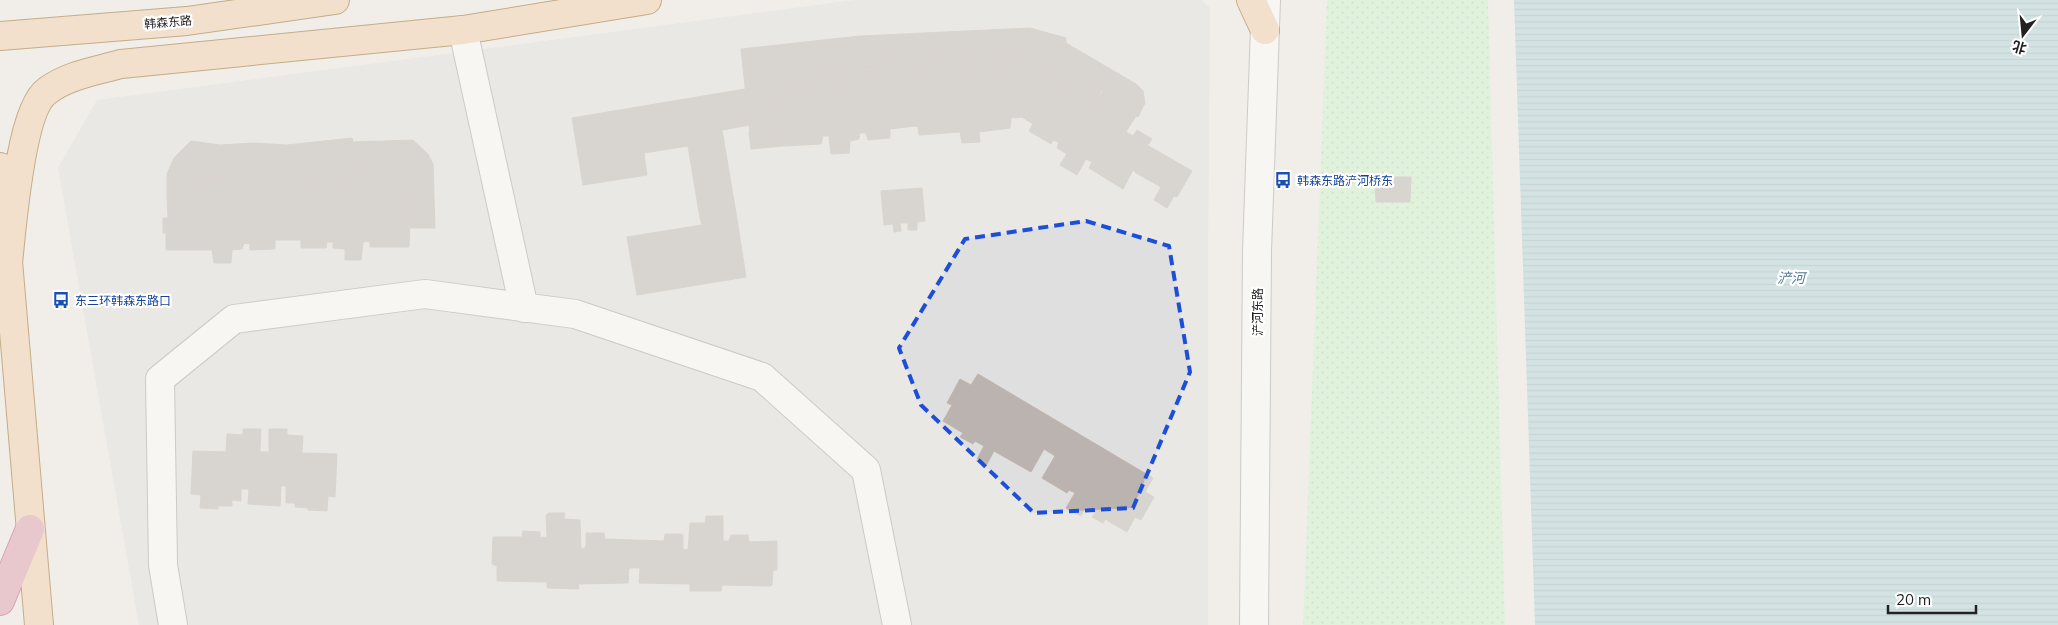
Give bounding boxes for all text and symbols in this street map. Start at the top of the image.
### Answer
north arrow [1998,10,2048,60]
street label: 韩森东路 [143,12,193,32]
text: 北 [2010,37,2029,58]
bus stop icon: 韩森东路浐河桥东 [1273,170,1293,190]
place label: 韩森东路浐河桥东 [1297,173,1393,188]
water label: 浐河 [1777,269,1808,287]
street label: 浐河东路 [1250,288,1265,336]
bus stop icon: 东三环韩森东路口 [51,290,71,310]
place label: 东三环韩森东路口 [75,293,171,308]
scale bar [1888,582,1976,614]
text: 20 m [1896,590,1931,609]

